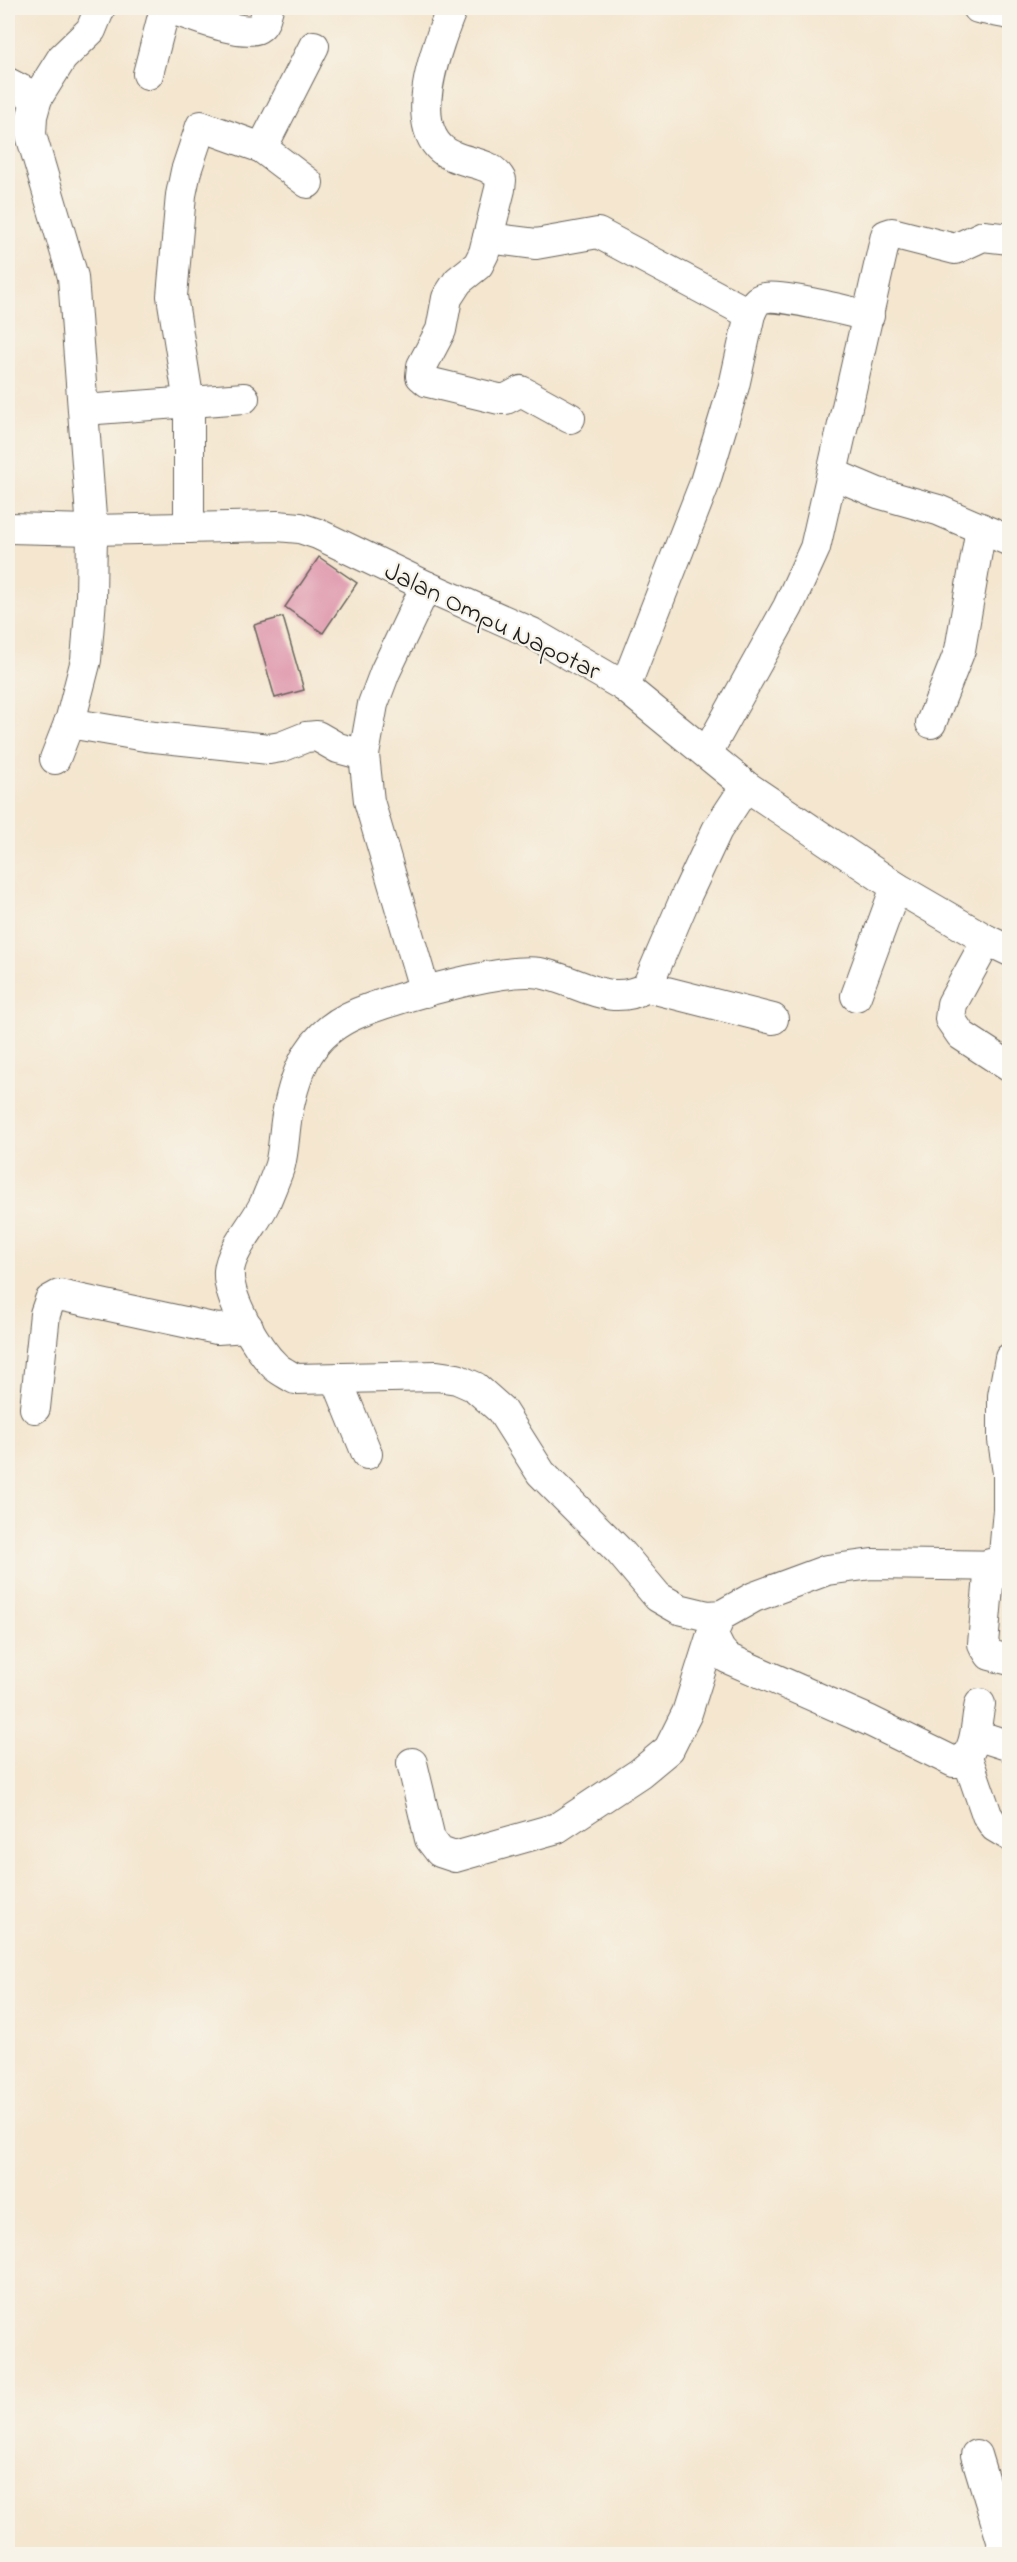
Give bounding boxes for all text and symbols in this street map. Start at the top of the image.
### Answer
street label: Jalan Ompu Napotar [377,553,607,692]

